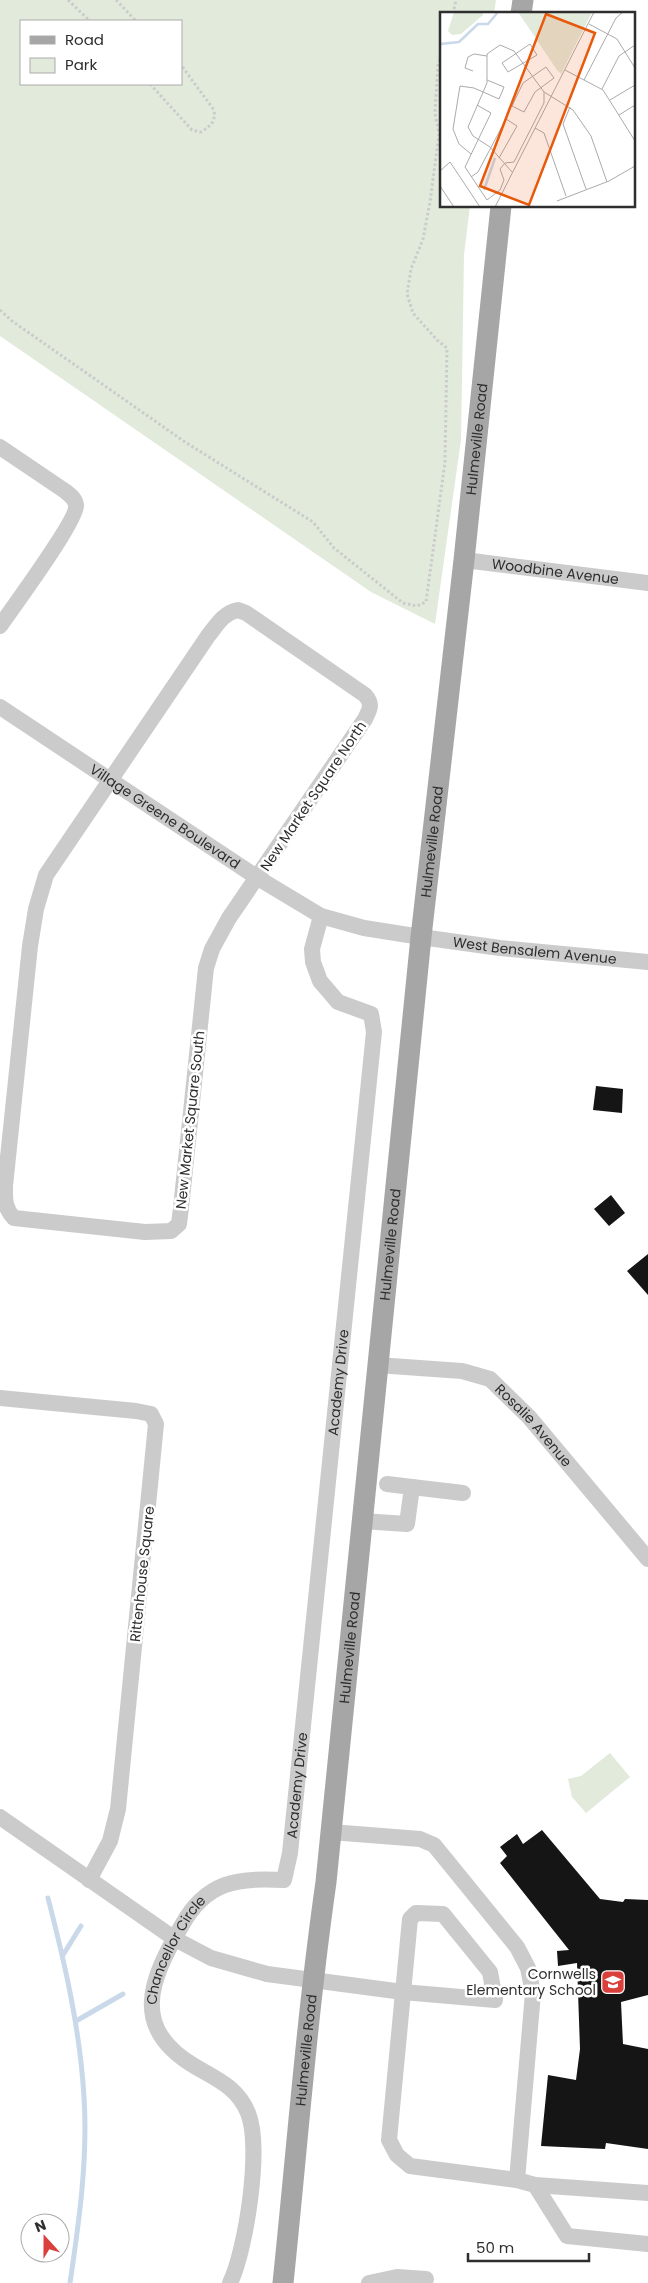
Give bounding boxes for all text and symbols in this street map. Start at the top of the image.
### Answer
inset map [440,12,636,208]
legend [20,20,182,85]
text: Road [65,29,104,50]
text: Park [65,54,97,75]
street label: Hulmeville Road [461,382,492,496]
street label: Woodbine Avenue [491,554,620,589]
street label: New Market Square North [255,717,371,875]
street label: Village Greene Boulevard [86,759,244,874]
street label: Hulmeville Road [416,785,448,899]
street label: West Bensalem Avenue [452,932,618,969]
street label: New Market Square South [171,1030,209,1210]
street label: Hulmeville Road [375,1188,406,1301]
street label: Academy Drive [323,1328,354,1437]
street label: Rosalie Avenue [491,1379,577,1471]
street label: Rittenhouse Square [125,1505,159,1643]
street label: Hulmeville Road [334,1591,365,1704]
street label: Academy Drive [282,1731,312,1840]
street label: Chancellor Circle [142,1890,210,2005]
place label: Cornwells Elementary School [466,1964,596,2000]
school or university icon: Cornwells Elementary School [600,1969,626,1995]
street label: Hulmeville Road [290,1993,322,2107]
north arrow [20,2213,70,2263]
text: N [32,2215,49,2237]
scale bar [468,2230,589,2262]
text: 50 m [476,2237,514,2258]

